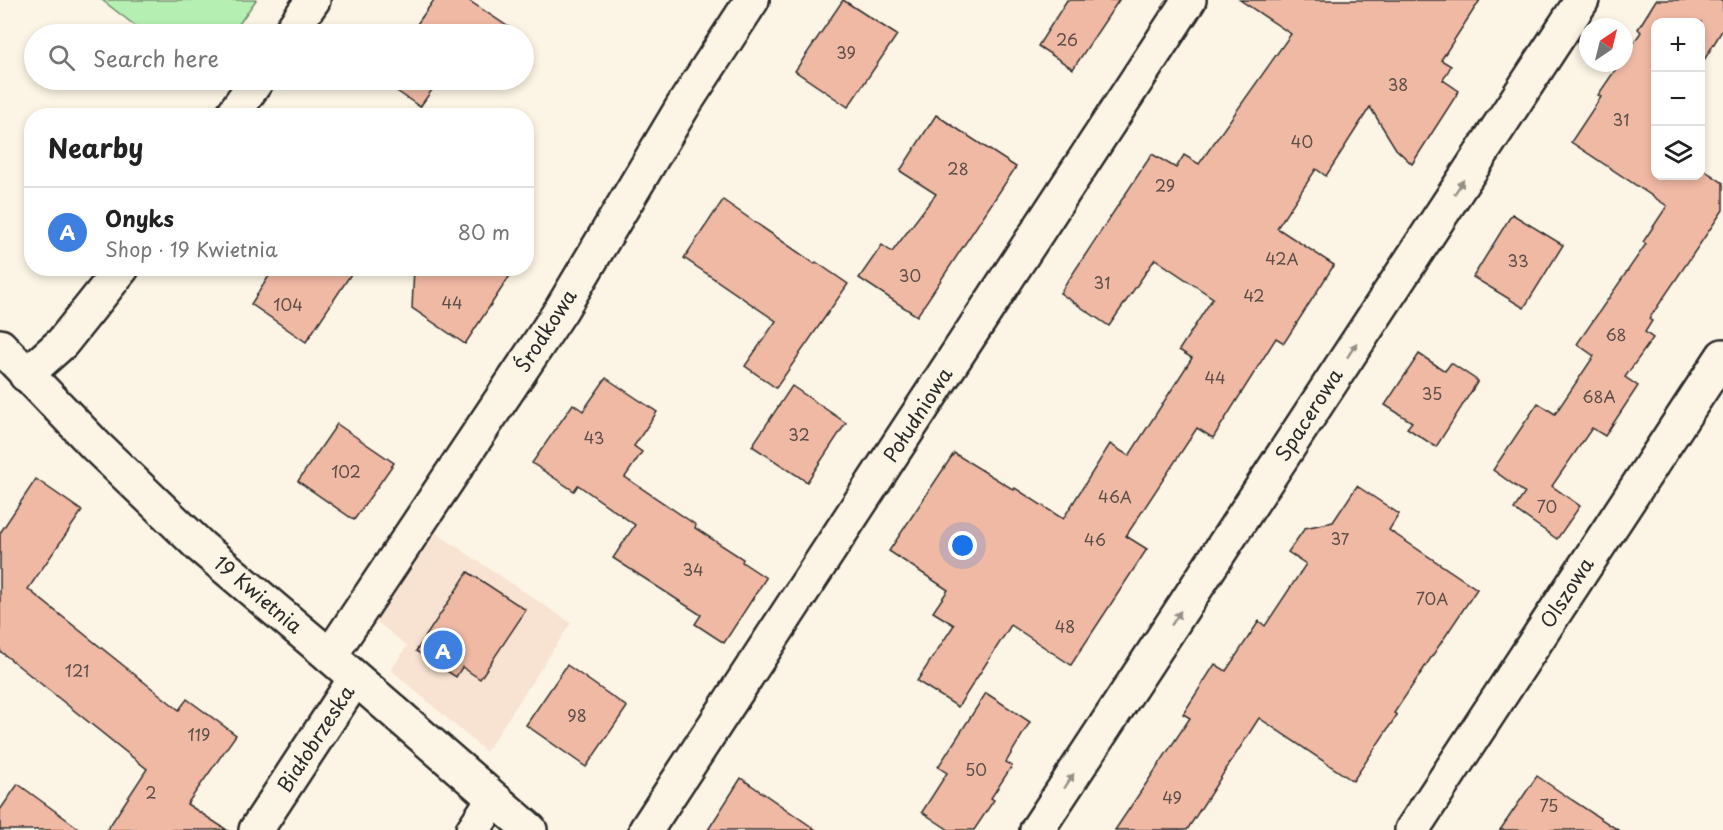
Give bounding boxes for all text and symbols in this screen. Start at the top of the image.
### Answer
north arrow [1579,18,1633,72]
map controls [1651,18,1705,180]
button: + [1651,18,1705,72]
search box [24,24,534,90]
house number: 26 [1056,27,1078,51]
house number: 39 [836,40,856,64]
icon: search [45,41,78,74]
text: Search here [93,41,219,74]
house number: 38 [1388,72,1408,96]
button: − [1651,72,1705,126]
house number: 31 [1613,107,1629,131]
button: layers [1651,126,1705,180]
text: Nearby [48,128,143,167]
house number: 40 [1291,129,1313,153]
house number: 28 [947,156,969,180]
house number: 29 [1155,173,1175,197]
one-way arrow [1453,179,1464,195]
text: Onyks [105,201,174,234]
text: A [60,217,75,247]
text: 80 m [458,217,510,247]
text: Shop · 19 Kwietnia [105,234,277,264]
house number: 42A [1265,246,1299,270]
house number: 33 [1507,248,1529,272]
house number: 30 [899,263,921,287]
house number: 31 [1094,270,1110,294]
street label: Środkowa [507,282,584,378]
house number: 42 [1243,283,1265,307]
house number: 44 [441,290,463,314]
house number: 104 [273,292,303,316]
house number: 68 [1605,322,1627,346]
one-way arrow [1346,342,1357,358]
street label: Południowa [875,361,959,468]
street label: Spacerowa [1267,362,1350,467]
house number: 44 [1204,365,1226,389]
house number: 35 [1422,381,1442,405]
house number: 68A [1582,384,1616,408]
house number: 32 [788,422,810,446]
house number: 43 [584,425,604,449]
house number: 102 [331,459,361,483]
house number: 46A [1098,484,1132,508]
house number: 70 [1537,494,1557,518]
house number: 37 [1331,526,1350,550]
house number: 46 [1084,527,1106,551]
your location [948,531,977,560]
street label: 19 Kwietnia [208,548,310,641]
street label: Olszowa [1532,551,1601,634]
house number: 34 [682,557,704,581]
house number: 70A [1416,586,1448,610]
one-way arrow [1170,610,1181,626]
house number: 48 [1055,614,1075,638]
pin: A [424,628,462,672]
house number: 121 [65,658,89,682]
street label: Białobrzeska [269,678,361,798]
house number: 98 [567,703,587,727]
house number: 119 [188,722,210,746]
house number: 50 [965,757,987,781]
one-way arrow [1063,773,1074,789]
house number: 2 [145,780,157,804]
house number: 49 [1162,785,1182,809]
house number: 75 [1540,793,1558,817]

